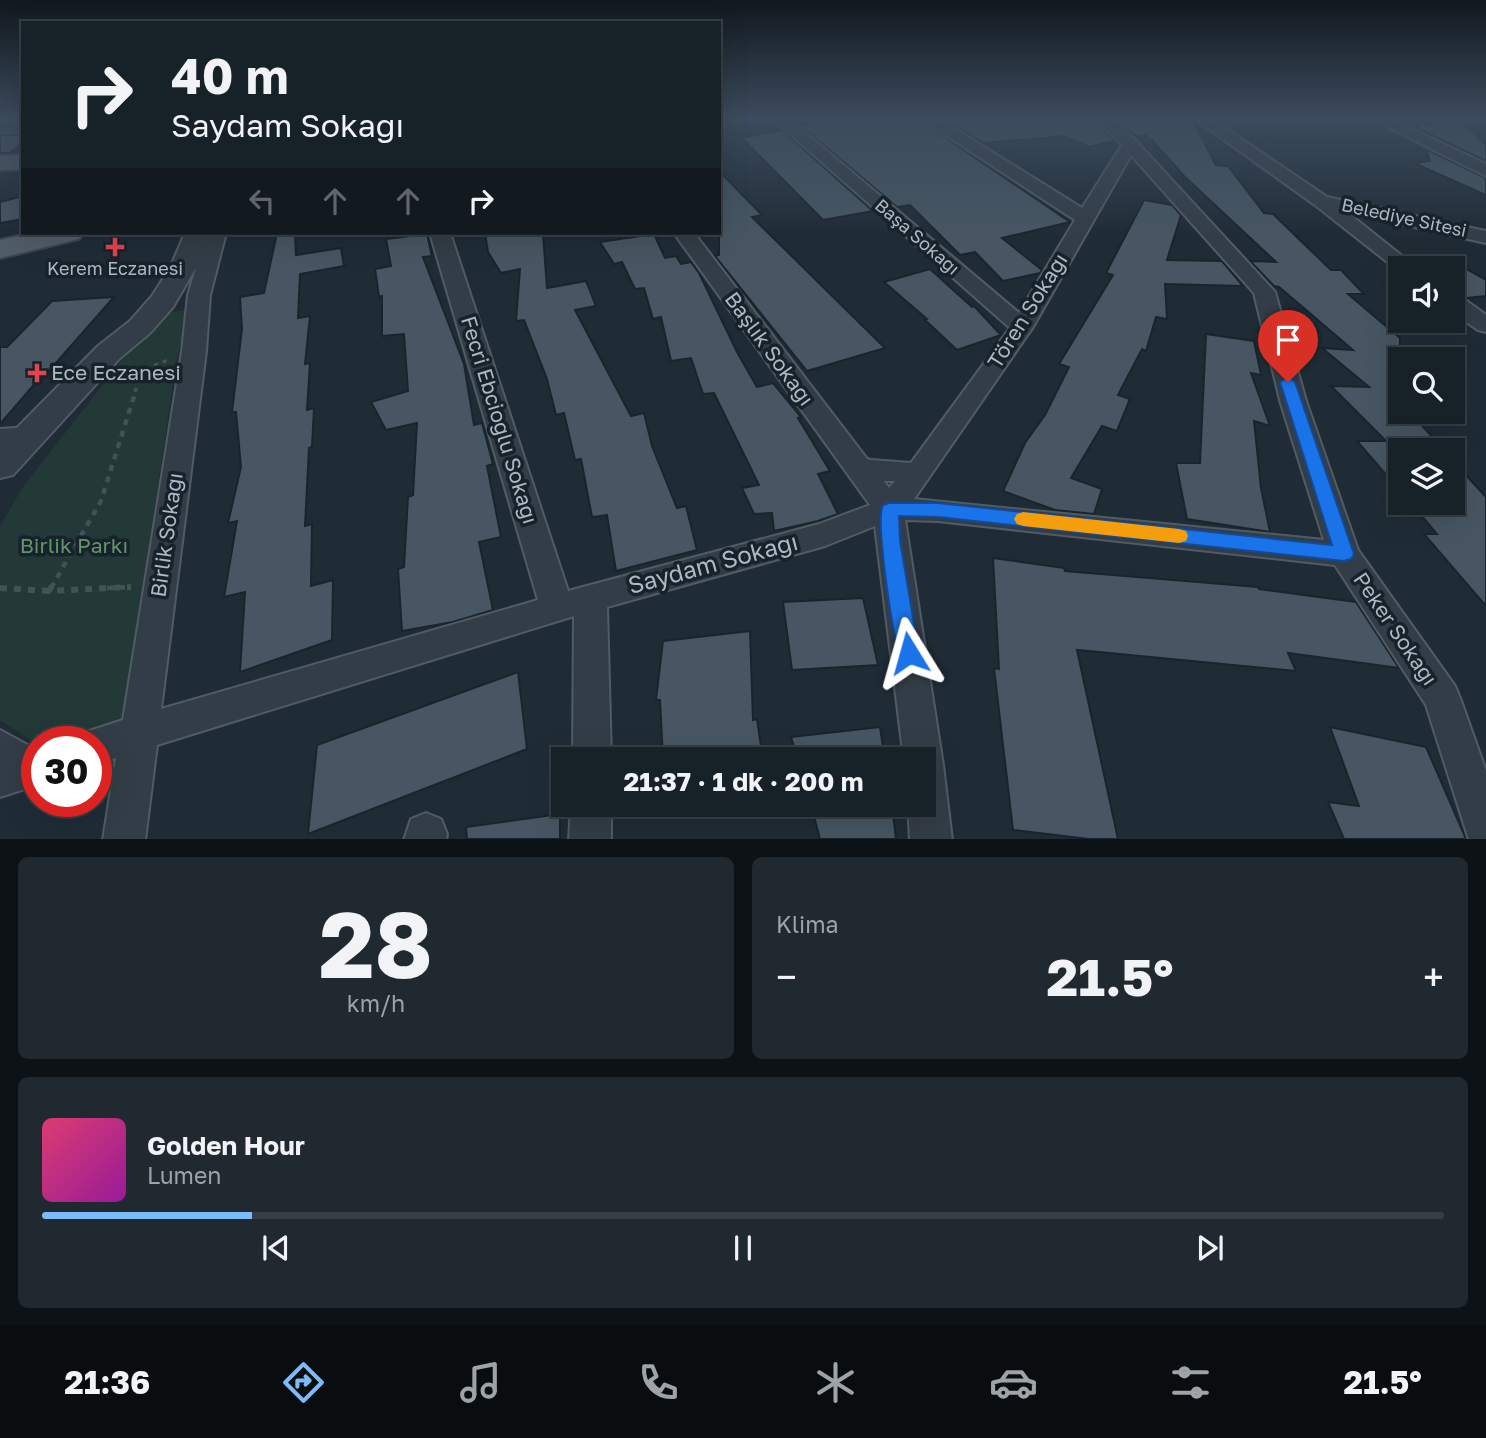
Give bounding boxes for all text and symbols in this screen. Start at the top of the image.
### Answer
text: 40 m [171,46,289,105]
icon: right [56,49,147,140]
text: Saydam Sokağı [171,106,404,144]
icon: left [243,182,281,220]
icon: ahead [316,182,354,220]
icon: ahead [389,182,427,220]
icon: right [462,182,500,220]
street label: Belediye Sitesi [1340,193,1469,241]
street label: Başa Sokağı [871,194,964,279]
marker: Kerem Eczanesi [107,239,123,255]
street label: Tören Sokağı [981,248,1073,373]
map controls [1388,256,1465,515]
button: sound [1388,256,1465,333]
place label: Kerem Eczanesi [47,257,183,279]
street label: Başlık Sokağı [720,286,820,411]
pin [1258,310,1318,382]
street label: Fecri Ebcioğlu Sokağı [456,313,544,527]
icon: arrive [1269,321,1307,359]
button: search [1388,347,1465,424]
place label: Ece Eczanesi [51,359,181,385]
marker: Ece Eczanesi [29,365,45,381]
button: layers [1388,438,1465,515]
street label: Birlik Sokağı [144,471,188,599]
street label: Saydam Sokağı [624,526,801,599]
park label: Birlik Parkı [20,532,128,558]
street label: Peker Sokağı [1348,567,1443,690]
position arrow [872,616,946,690]
speed limit sign: 30 [21,726,112,817]
text: 21:37 · 1 dk · 200 m [623,766,864,797]
text: 28 [319,889,433,998]
text: Klima [776,910,839,938]
text: 21.5° [1046,945,1174,1007]
text: − [776,954,797,999]
text: + [1423,954,1444,999]
text: km/h [347,989,405,1017]
text: Golden Hour [147,1130,305,1161]
text: Lumen [147,1161,221,1189]
icon: previous [257,1229,295,1267]
icon: pause [724,1229,762,1267]
icon: next [1191,1229,1229,1267]
icon: directions [279,1358,328,1407]
icon: music [456,1358,505,1407]
icon: phone [634,1358,683,1407]
icon: climate [811,1358,860,1407]
icon: car [989,1358,1038,1407]
icon: filters [1166,1358,1215,1407]
text: 21:36 [64,1363,150,1401]
text: 21.5° [1343,1363,1422,1401]

